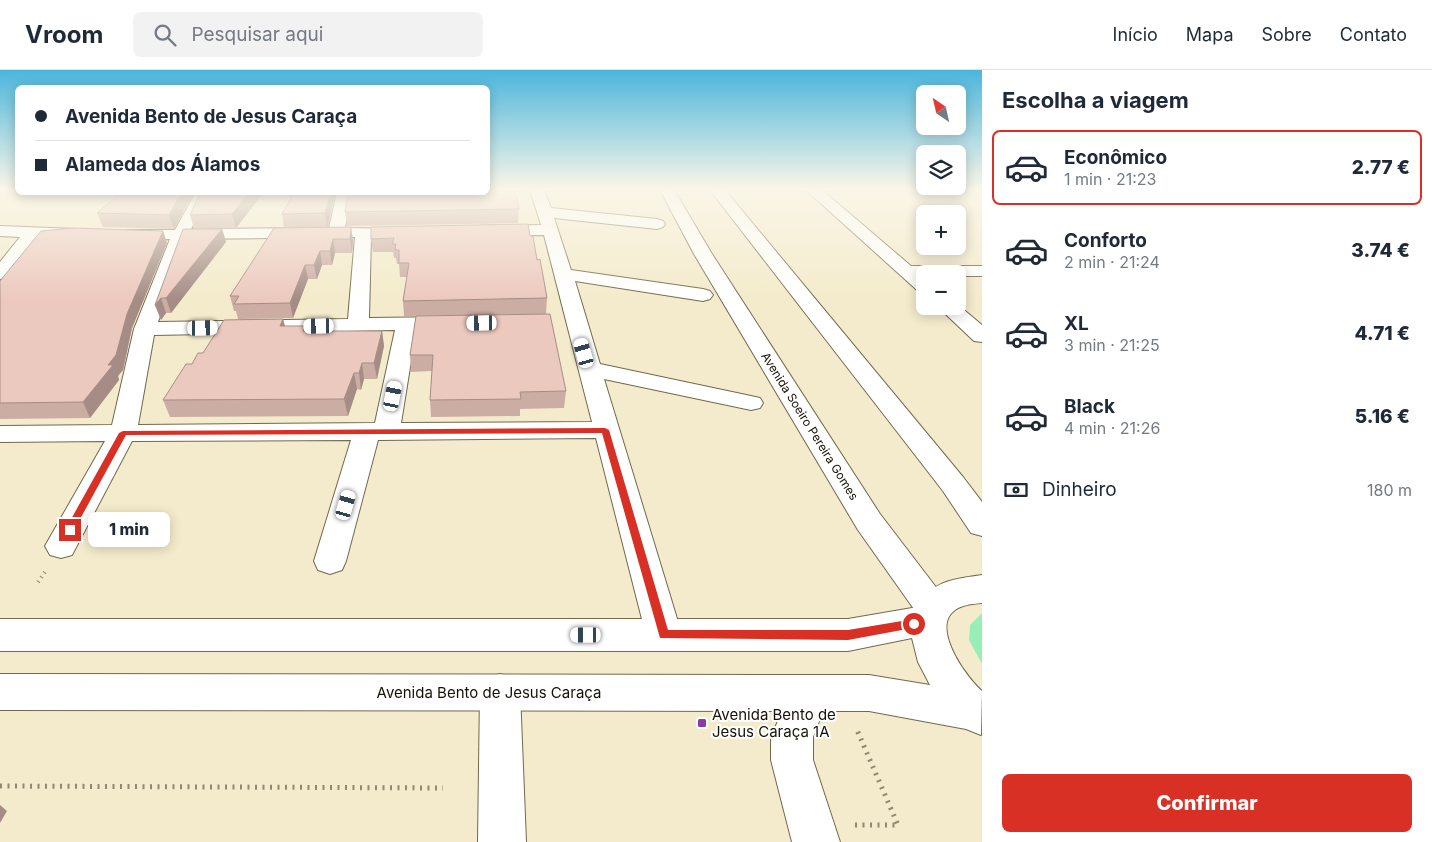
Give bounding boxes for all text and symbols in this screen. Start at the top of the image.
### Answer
search box [133,12,483,57]
text: Vroom [25,20,103,49]
icon: search [151,21,179,49]
text: Pesquisar aqui [191,23,323,46]
text: Início [1113,24,1158,45]
text: Mapa [1186,24,1233,45]
text: Sobre [1261,24,1312,45]
text: Contato [1340,24,1407,45]
north arrow [916,85,966,135]
map controls [916,85,966,315]
text: Escolha a viagem [1002,87,1189,113]
text: Avenida Bento de Jesus Caraça [65,105,357,128]
button: layers [916,145,966,195]
icon: car [1004,145,1049,190]
text: Econômico [1064,146,1167,169]
text: Alameda dos Álamos [65,153,260,176]
text: 2.77 € [1352,156,1410,179]
text: 1 min · 21:23 [1064,169,1156,189]
button: + [916,205,966,255]
icon: car [1004,228,1049,273]
text: Conforto [1064,229,1147,252]
text: 3.74 € [1351,239,1410,262]
text: 2 min · 21:24 [1064,252,1160,272]
button: − [916,265,966,315]
icon: car [1004,311,1049,356]
text: XL [1064,312,1089,335]
car [466,315,497,331]
car [303,318,334,334]
car [187,320,218,336]
text: 4.71 € [1355,322,1410,345]
text: 3 min · 21:25 [1064,335,1160,355]
car [572,337,595,369]
street label: Avenida Soeiro Pereira Gomes [758,349,862,503]
car [382,380,403,412]
icon: car [1004,394,1049,439]
text: Black [1064,395,1115,418]
text: 5.16 € [1355,405,1410,428]
text: 4 min · 21:26 [1064,418,1160,438]
icon: cash [1002,476,1030,504]
text: Dinheiro [1042,478,1117,501]
text: 180 m [1367,480,1412,500]
car [334,489,357,521]
callout: 1 min [88,512,170,548]
route end [59,519,81,541]
text: 1 min [109,519,149,539]
route start [903,613,925,635]
car [571,628,601,643]
street label: Avenida Bento de Jesus Caraça [377,683,601,702]
place label: Avenida Bento de Jesus Caraça 1A [712,705,836,741]
marker: Avenida Bento de Jesus Caraça 1A [696,717,708,729]
button: Confirmar [1002,774,1412,832]

